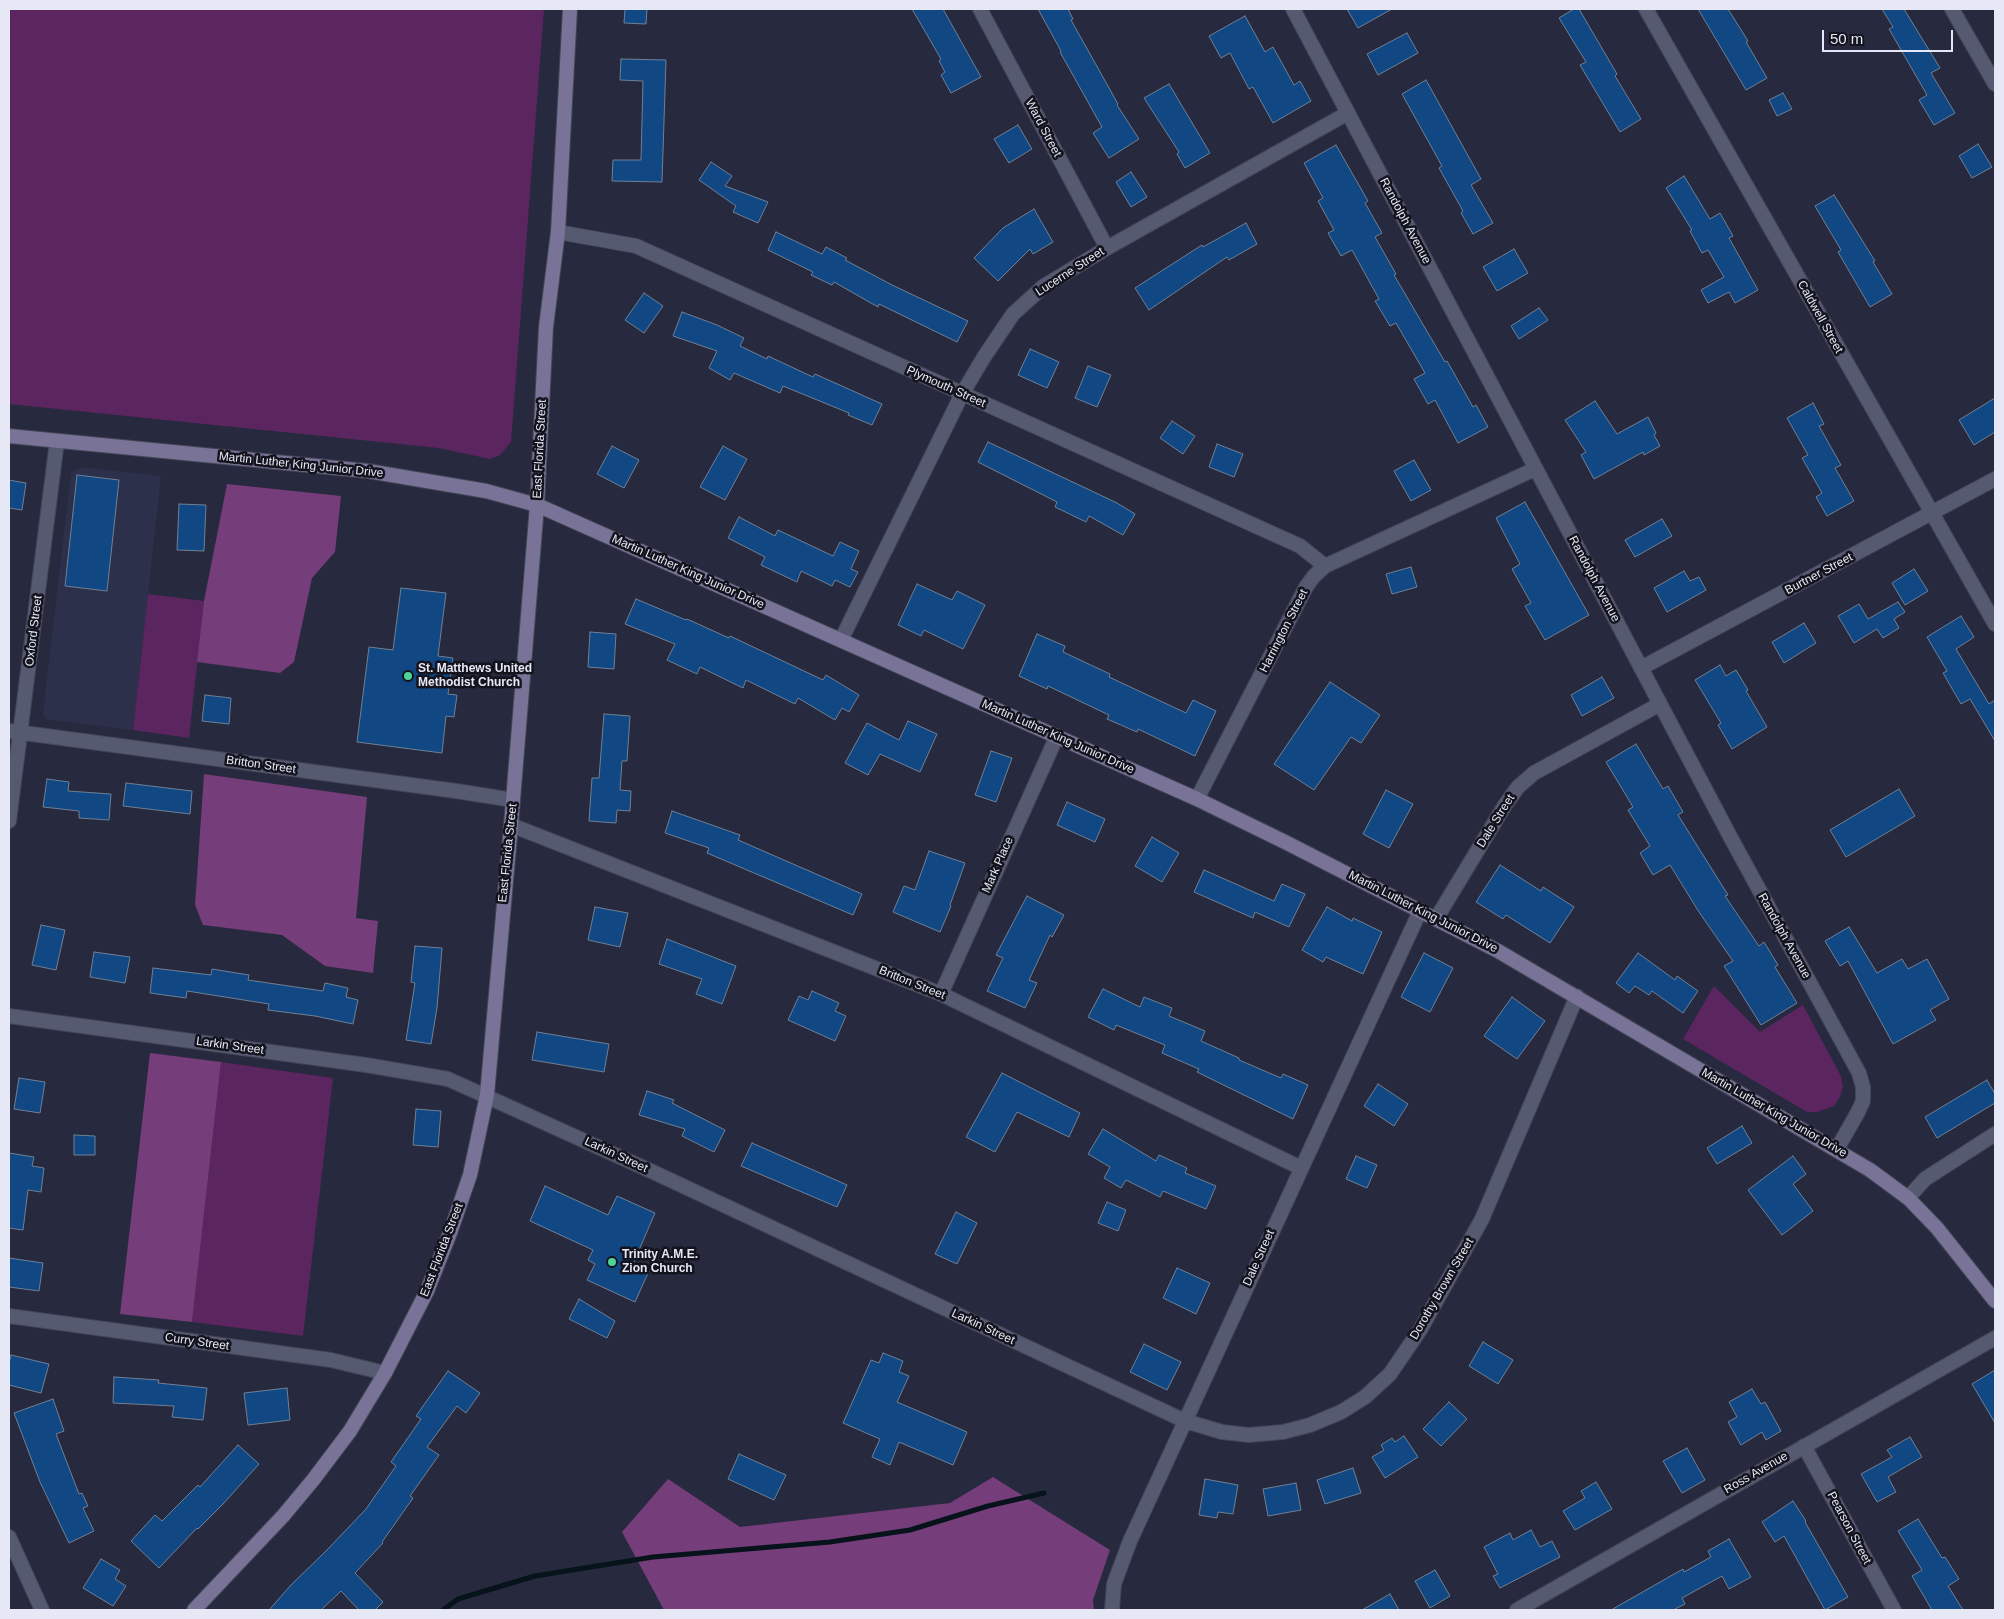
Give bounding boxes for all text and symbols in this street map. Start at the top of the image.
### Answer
scale bar [1824,20,1955,52]
text: 50 m [1830,30,1863,47]
street label: Ward Street [1022,97,1064,159]
street label: Randolph Avenue [1376,176,1434,266]
street label: Lucerne Street [1033,245,1107,299]
street label: Caldwell Street [1794,278,1846,356]
street label: Plymouth Street [904,363,988,411]
street label: East Florida Street [530,399,550,499]
street label: Martin Luther King Junior Drive [218,449,384,481]
street label: Martin Luther King Junior Drive [610,532,766,612]
street label: Randolph Avenue [1565,534,1623,624]
street label: Burtner Street [1783,550,1855,598]
street label: Harrington Street [1257,587,1311,675]
street label: Oxford Street [23,595,45,667]
place label: St. Matthews United Methodist Church [418,662,532,690]
marker: St. Matthews United Methodist Church [402,670,414,682]
street label: Martin Luther King Junior Drive [980,697,1136,777]
street label: Britton Street [225,753,297,777]
street label: Dale Street [1474,792,1518,850]
street label: East Florida Street [496,803,520,903]
street label: Mark Place [979,835,1017,895]
street label: Martin Luther King Junior Drive [1346,868,1500,956]
street label: Randolph Avenue [1755,891,1813,981]
street label: Britton Street [877,963,947,1003]
street label: Larkin Street [195,1034,265,1058]
street label: Martin Luther King Junior Drive [1699,1065,1849,1161]
street label: Larkin Street [582,1134,650,1176]
street label: East Florida Street [417,1201,467,1299]
street label: Dale Street [1240,1228,1278,1288]
street label: Dorothy Brown Street [1407,1236,1477,1342]
place label: Trinity A.M.E. Zion Church [622,1248,698,1276]
marker: Trinity A.M.E. Zion Church [606,1256,618,1268]
street label: Larkin Street [949,1306,1017,1348]
street label: Curry Street [164,1330,230,1354]
street label: Ross Avenue [1722,1449,1790,1497]
street label: Pearson Street [1824,1489,1874,1567]

